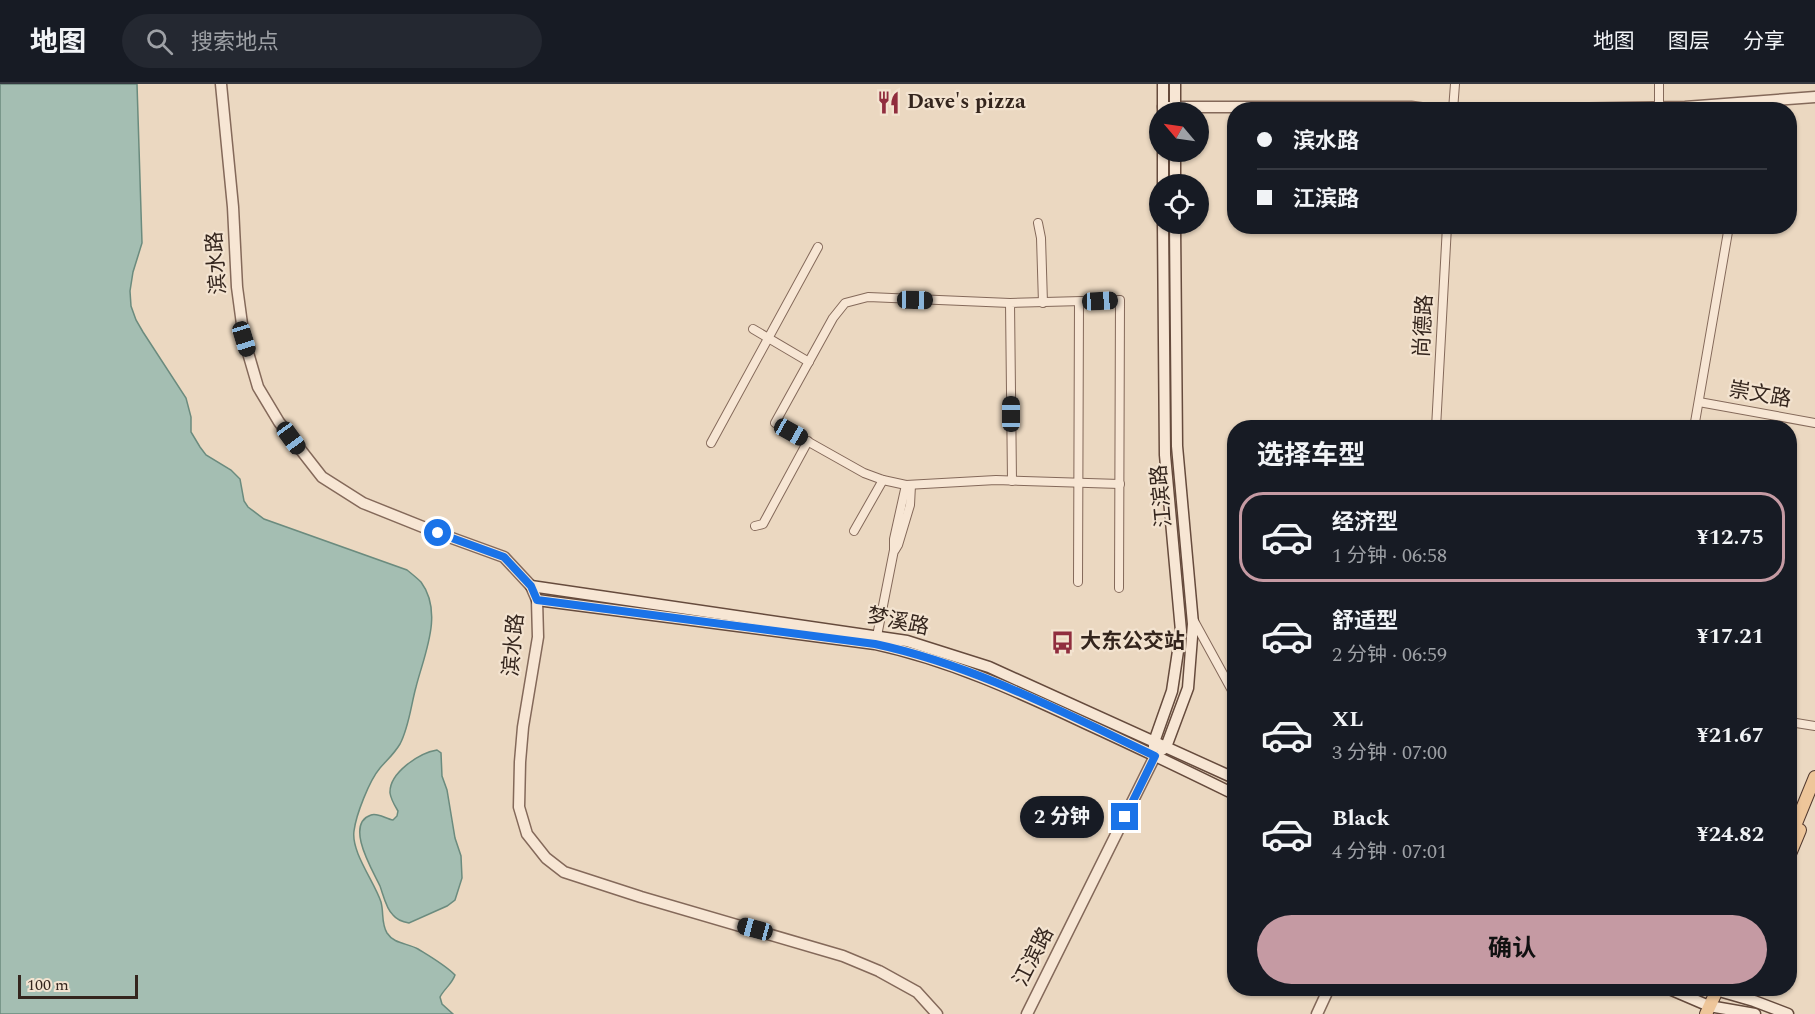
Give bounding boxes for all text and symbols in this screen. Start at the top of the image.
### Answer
search box [122,14,542,68]
text: 地图 [30,21,86,64]
icon: search [143,25,176,58]
text: 搜索地点 [191,26,279,59]
text: 地图 [1593,26,1635,58]
text: 图层 [1668,26,1710,58]
text: 分享 [1743,26,1785,58]
place label: Dave's pizza [907,86,1026,118]
restaurant icon: Dave's pizza [876,89,902,115]
north arrow [1149,102,1209,162]
map controls [1149,102,1209,234]
text: 滨水路 [1293,125,1359,158]
button: locate [1149,174,1209,234]
text: 江滨路 [1293,183,1359,216]
street label: 滨水路 [199,230,235,296]
car [897,291,933,309]
car [1082,291,1118,311]
street label: 尚德路 [1406,294,1442,358]
car [230,319,258,359]
street label: 崇文路 [1726,374,1794,416]
car [1002,396,1020,432]
car [771,415,811,449]
car [273,418,309,458]
text: 选择车型 [1257,435,1365,477]
street label: 江滨路 [1143,463,1181,529]
text: 经济型 [1332,506,1398,539]
icon: car [1260,510,1314,564]
route start [424,519,451,546]
text: ¥12.75 [1696,521,1764,554]
text: 1 分钟 · 06:58 [1332,541,1447,571]
street label: 梦溪路 [864,600,932,644]
text: 舒适型 [1332,605,1398,638]
icon: car [1260,609,1314,663]
street label: 滨水路 [495,612,533,678]
text: ¥17.21 [1696,620,1764,653]
place label: 大东公交站 [1080,626,1185,658]
bus stop icon: 大东公交站 [1049,629,1075,655]
text: 2 分钟 · 06:59 [1332,640,1447,670]
text: XL [1332,703,1363,736]
icon: car [1260,708,1314,762]
text: ¥21.67 [1696,719,1764,752]
text: 3 分钟 · 07:00 [1332,738,1447,768]
callout: 2 分钟 [1020,796,1104,838]
text: 2 分钟 [1034,802,1090,832]
text: Black [1332,802,1390,835]
route end [1111,803,1138,830]
icon: car [1260,807,1314,861]
text: ¥24.82 [1696,818,1764,851]
text: 4 分钟 · 07:01 [1332,837,1447,867]
button: 确认 [1257,915,1767,984]
car [735,916,775,942]
street label: 江滨路 [1005,922,1063,992]
scale bar [18,972,138,1000]
text: 100 m [27,973,69,997]

